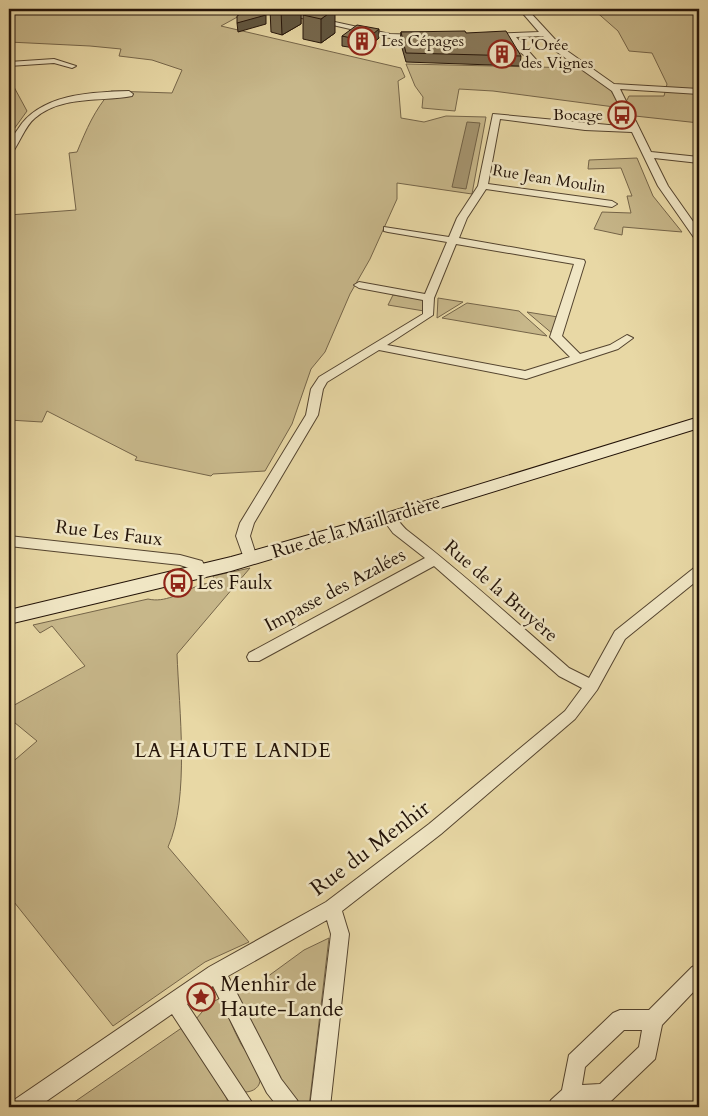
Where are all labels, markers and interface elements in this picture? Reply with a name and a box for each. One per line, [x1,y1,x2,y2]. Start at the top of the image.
building icon: Les Cépages [347,26,377,56]
place label: Les Cépages [381,30,464,52]
place label: L'Orée des Vignes [521,34,593,74]
building icon: L'Orée des Vignes [487,39,517,69]
bus stop icon: Bocage [607,100,637,130]
place label: Bocage [553,104,603,126]
street label: Rue Jean Moulin [491,159,607,199]
street label: Rue de la Maillardière [268,489,444,565]
street label: Rue Les Faux [54,514,165,553]
street label: Rue de la Bruyère [438,534,564,648]
street label: Impasse des Azalées [260,542,410,638]
bus stop icon: Les Faulx [163,568,193,598]
place label: Les Faulx [197,570,273,596]
district label: LA HAUTE LANDE [134,737,332,764]
street label: Rue du Menhir [304,793,437,903]
place label: Menhir de Haute-Lande [220,969,344,1024]
place icon: Menhir de Haute-Lande [186,982,216,1012]

